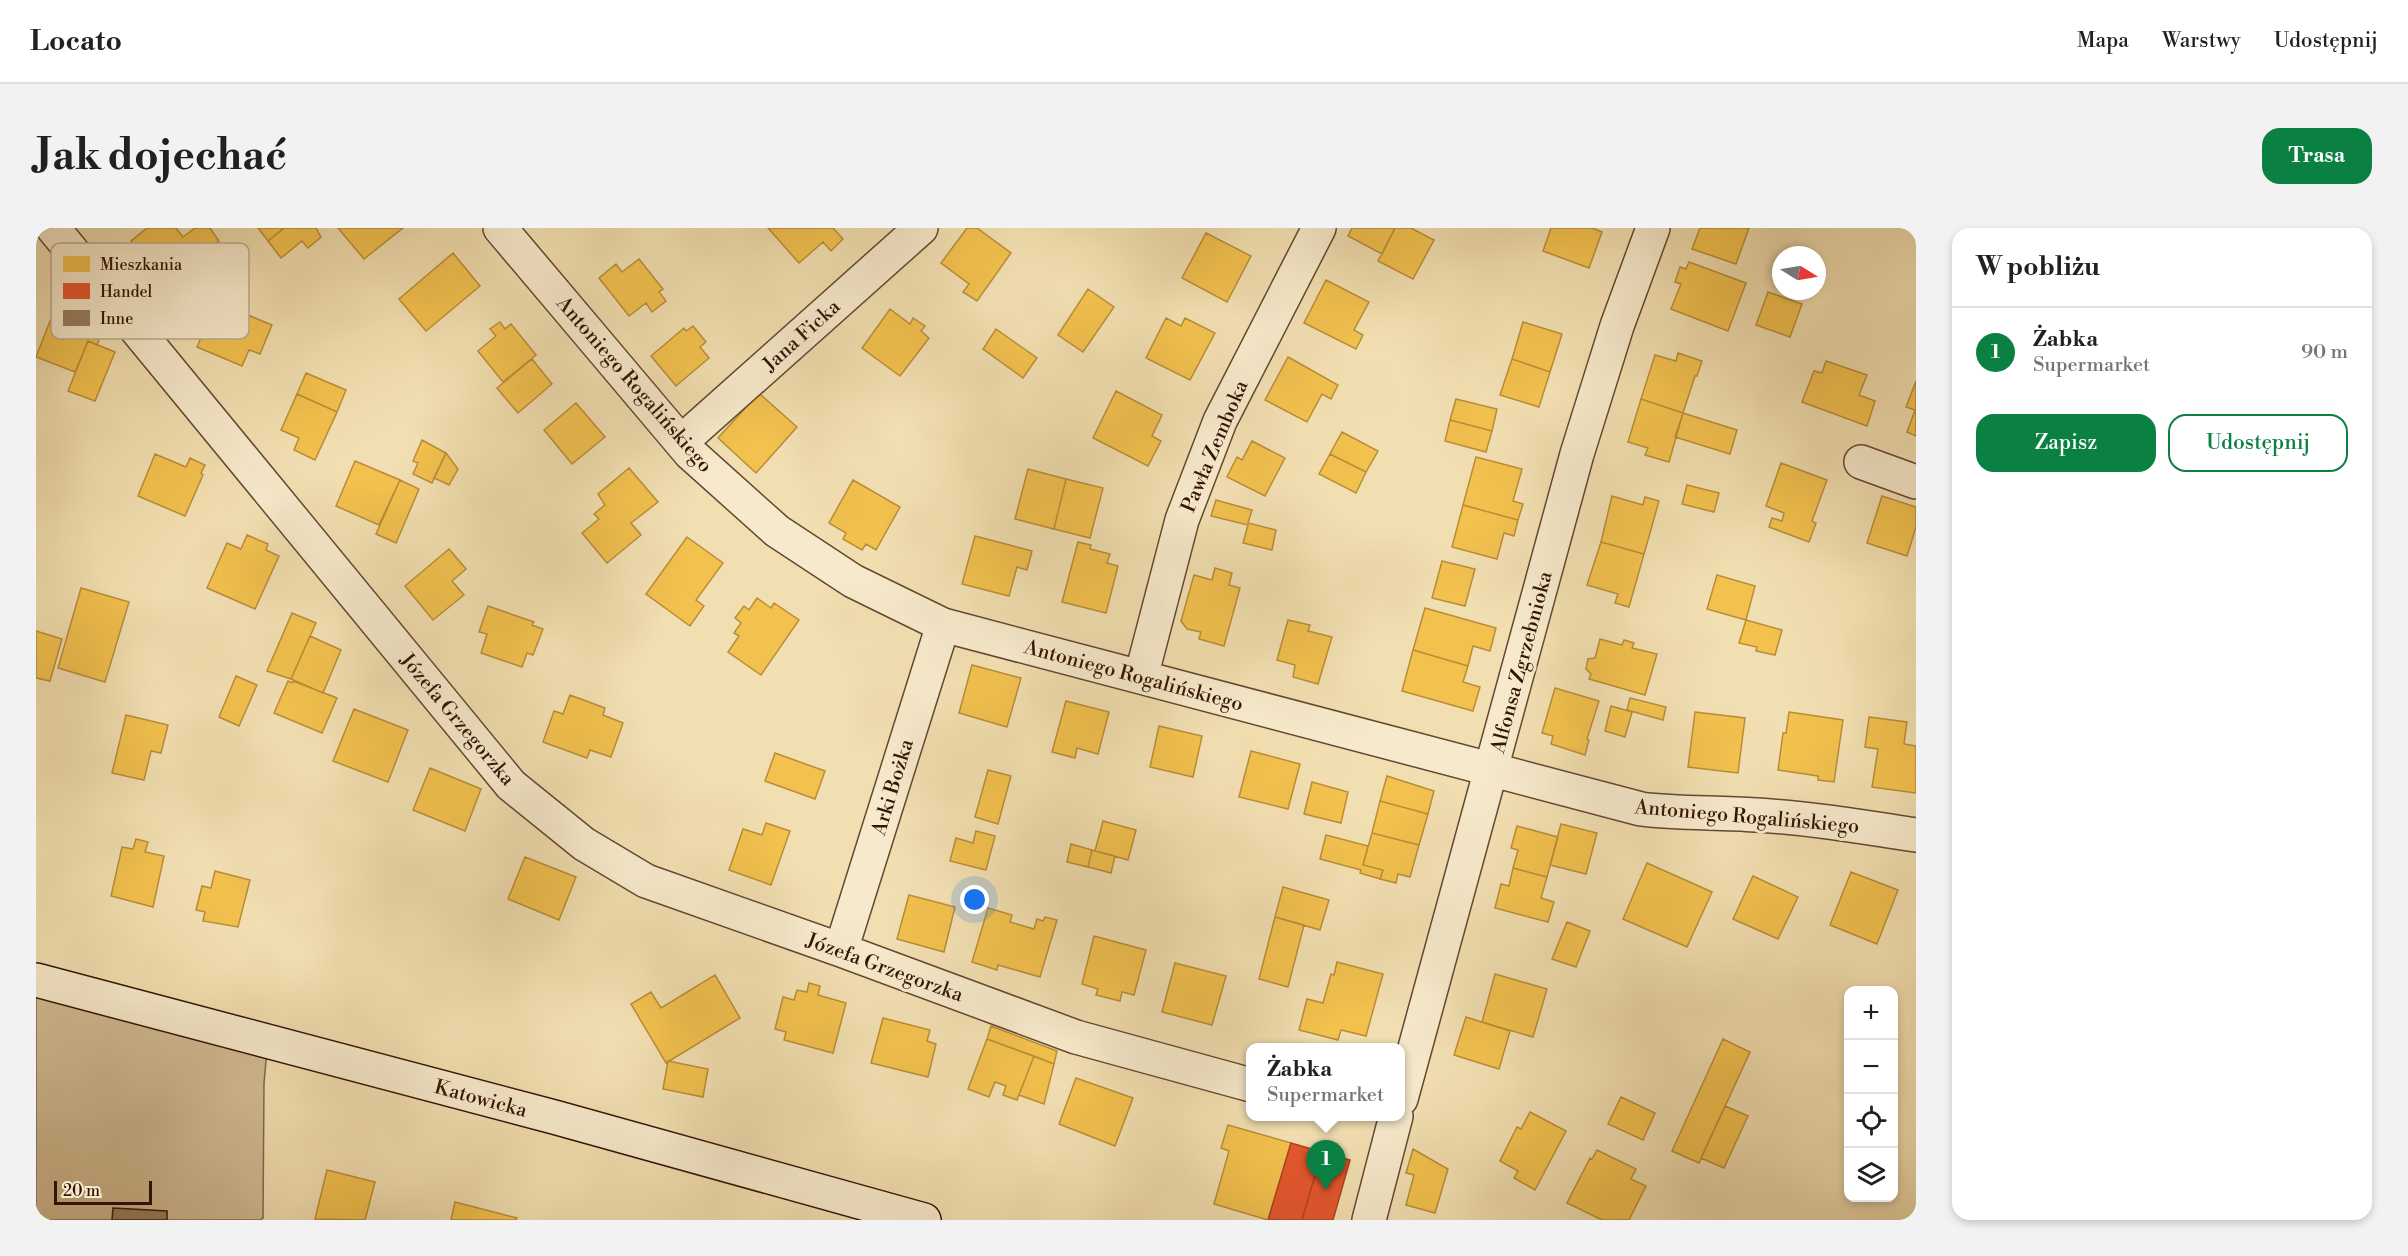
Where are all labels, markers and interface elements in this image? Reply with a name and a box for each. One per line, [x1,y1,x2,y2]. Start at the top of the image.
text: Locato [30,24,122,59]
text: Mapa [2077,28,2129,54]
text: Warstwy [2162,28,2241,54]
text: Udostępnij [2274,28,2378,54]
button: Trasa [2262,128,2372,184]
text: Jak dojechać [36,130,287,183]
legend [51,243,249,339]
north arrow [1772,246,1826,300]
text: W pobliżu [1976,251,2100,283]
text: Mieszkania [100,255,183,275]
text: Handel [100,282,153,302]
street label: Antoniego Rogalińskiego [550,291,717,478]
street label: Jana Ficka [757,294,847,378]
text: Inne [100,309,133,329]
text: Żabka [2033,326,2098,353]
text: 1 [1991,340,2000,365]
text: 90 m [2301,340,2348,365]
text: Supermarket [2033,353,2150,378]
street label: Pawła Zemboka [1176,376,1255,516]
button: Zapisz [1976,414,2156,472]
button: Udostępnij [2168,414,2348,472]
street label: Alfonsa Zgrzebnioka [1486,568,1559,757]
street label: Antoniego Rogalińskiego [1021,635,1246,718]
street label: Józefa Grzegorzka [394,648,520,792]
street label: Arki Bożka [867,735,920,840]
street label: Antoniego Rogalińskiego [1633,795,1860,840]
your location [960,885,989,914]
street label: Józefa Grzegorzka [802,928,967,1009]
map controls [1844,986,1898,1202]
button: + [1844,986,1898,1040]
button: − [1844,1040,1898,1094]
popup [1246,1043,1405,1121]
text: Żabka [1267,1056,1332,1083]
street label: Katowicka [432,1075,531,1124]
text: Supermarket [1267,1083,1384,1108]
button: locate [1844,1094,1898,1148]
pin: 1 [1306,1140,1346,1190]
button: layers [1844,1148,1898,1202]
scale bar [54,1178,152,1206]
text: 20 m [63,1181,100,1201]

